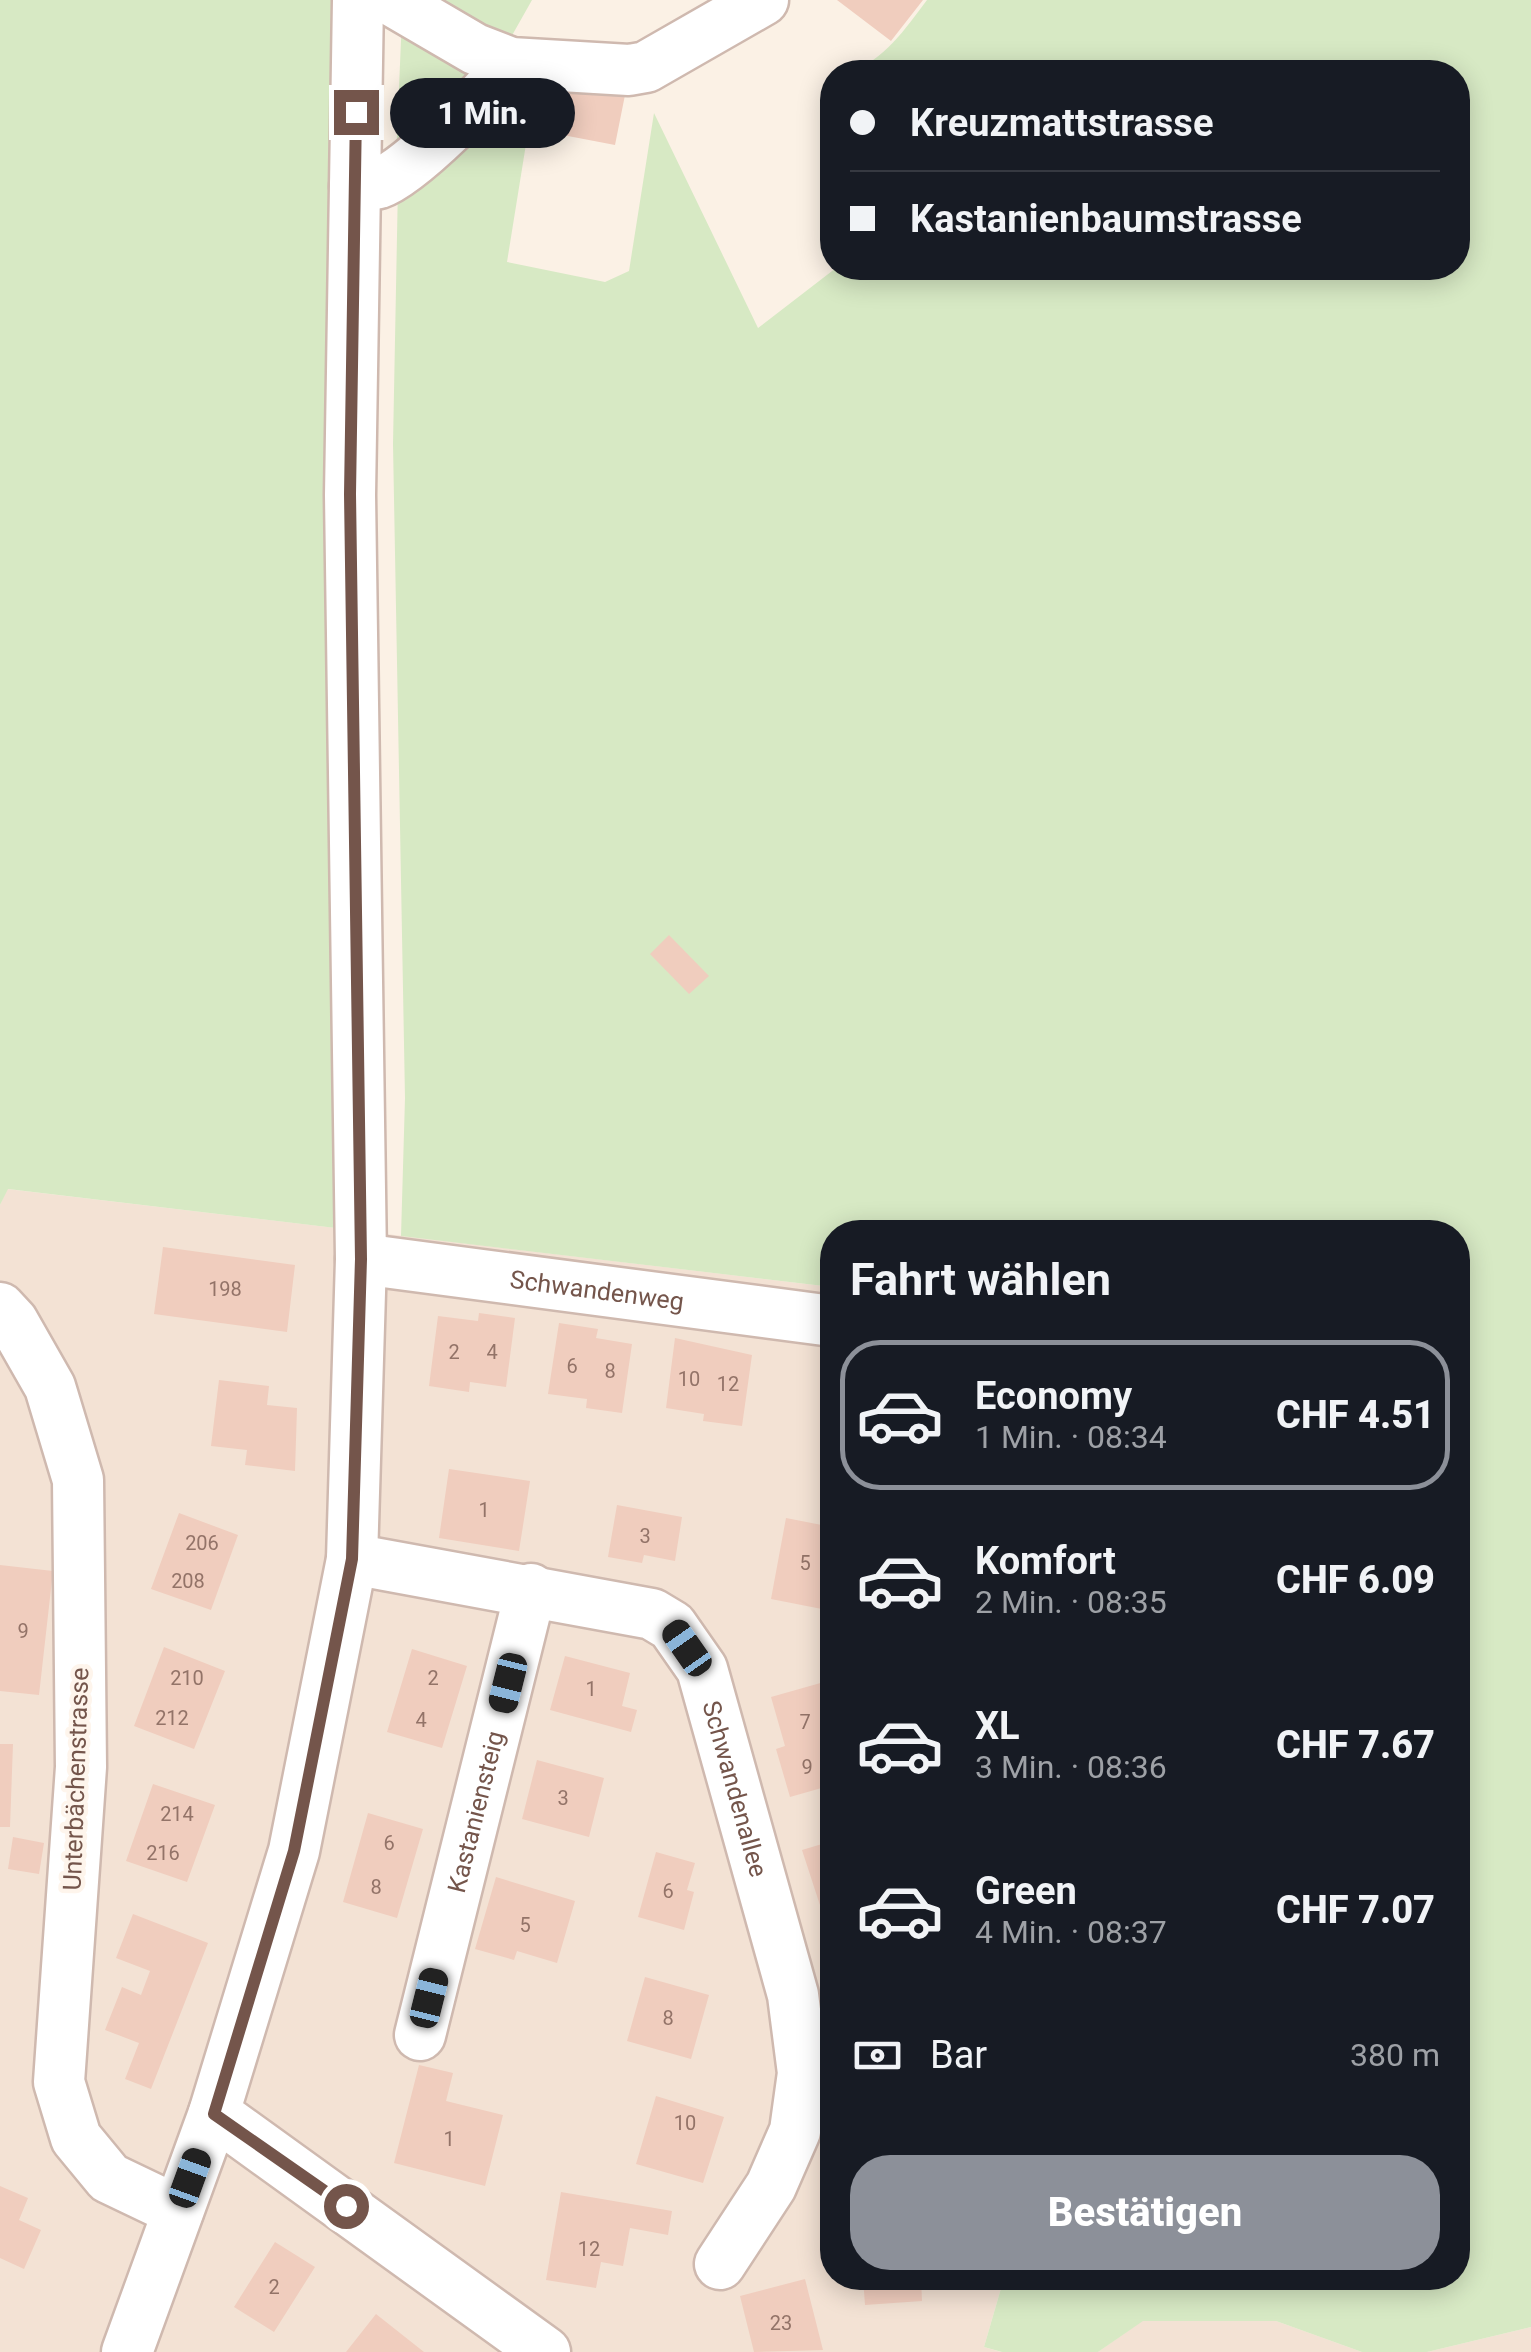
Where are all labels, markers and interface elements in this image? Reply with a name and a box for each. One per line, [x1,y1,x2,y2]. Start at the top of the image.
callout: 1 Min. [391,77,576,147]
route end [334,90,379,135]
text: 1 Min. [437,94,528,132]
text: Kreuzmattstrasse [910,101,1213,145]
text: Kastanienbaumstrasse [910,197,1302,241]
text: Fahrt wählen [850,1253,1111,1306]
street label: Schwandenweg [508,1264,686,1316]
house number: 198 [208,1277,242,1301]
house number: 2 [448,1340,460,1364]
house number: 4 [486,1340,498,1364]
house number: 6 [566,1354,578,1378]
house number: 8 [604,1359,616,1383]
house number: 10 [678,1367,700,1391]
icon: car [855,1370,945,1460]
house number: 12 [717,1372,739,1396]
text: Economy [975,1374,1132,1418]
text: CHF 4.51 [1276,1393,1435,1437]
text: 1 Min. · 08:34 [975,1418,1167,1456]
house number: 1 [478,1498,490,1522]
house number: 3 [639,1524,651,1548]
house number: 206 [185,1531,219,1555]
icon: car [855,1535,945,1625]
text: Komfort [975,1539,1116,1583]
house number: 5 [799,1551,811,1575]
text: CHF 6.09 [1276,1558,1435,1602]
house number: 208 [171,1569,205,1593]
text: 2 Min. · 08:35 [975,1583,1167,1621]
car [658,1615,716,1681]
house number: 9 [17,1619,29,1643]
car [486,1650,530,1716]
house number: 210 [170,1666,204,1690]
house number: 2 [427,1666,439,1690]
street label: Unterbächenstrasse [58,1667,94,1891]
house number: 1 [585,1677,597,1701]
street label: Schwandenallee [697,1697,774,1880]
icon: car [855,1700,945,1790]
text: XL [975,1704,1020,1748]
house number: 212 [155,1706,189,1730]
house number: 4 [415,1708,427,1732]
house number: 7 [799,1710,811,1734]
text: CHF 7.67 [1276,1723,1435,1767]
street label: Kastaniensteig [441,1728,510,1896]
text: 3 Min. · 08:36 [975,1748,1167,1786]
house number: 9 [801,1755,813,1779]
house number: 3 [557,1786,569,1810]
house number: 214 [160,1802,194,1826]
house number: 6 [383,1831,395,1855]
house number: 216 [146,1841,180,1865]
icon: car [855,1865,945,1955]
text: Green [975,1869,1077,1913]
house number: 8 [370,1875,382,1899]
house number: 6 [662,1879,674,1903]
text: CHF 7.07 [1276,1888,1435,1932]
house number: 5 [519,1913,531,1937]
text: 4 Min. · 08:37 [975,1913,1167,1951]
car [407,1965,451,2031]
house number: 8 [662,2006,674,2030]
icon: cash [850,2028,905,2083]
text: Bar [930,2033,987,2077]
text: 380 m [1350,2036,1440,2074]
house number: 10 [674,2111,696,2135]
house number: 1 [443,2127,455,2151]
car [166,2145,214,2211]
button: Bestätigen [850,2155,1440,2270]
route start [324,2184,369,2229]
house number: 12 [578,2237,600,2261]
house number: 2 [268,2275,280,2299]
house number: 23 [770,2311,792,2335]

